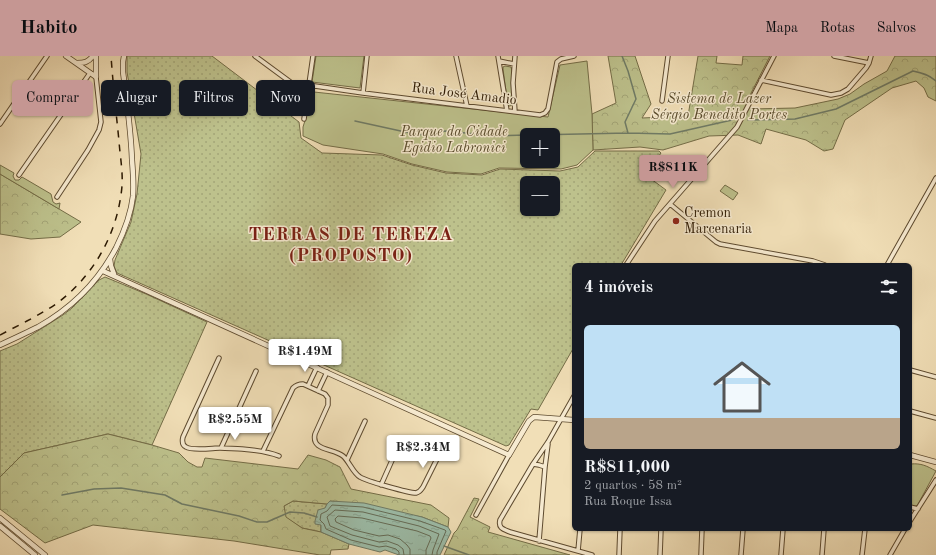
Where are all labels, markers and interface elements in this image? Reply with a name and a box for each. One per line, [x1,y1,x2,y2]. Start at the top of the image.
text: Habito [20,19,77,38]
text: Mapa [765,21,798,35]
text: Rotas [820,21,855,35]
text: Salvos [877,21,916,35]
chip: Comprar [12,80,93,116]
chip: Alugar [101,80,171,116]
chip: Filtros [179,80,248,116]
chip: Novo [256,80,315,116]
street label: Rua José Amadio [411,81,518,107]
park label: Sistema de Lazer Sérgio Benedito Portes [651,92,787,123]
park label: Parque da Cidade Egidio Labronici [399,125,508,156]
map controls [520,128,560,216]
button: + [520,128,560,168]
pin: R$811K [640,155,706,189]
text: R$811K [648,161,698,174]
button: − [520,176,560,216]
place label: Cremon Marcenaria [684,206,752,236]
marker: Cremon Marcenaria [671,216,681,226]
district label: TERRAS DE TEREZA (PROPOSTO) [248,226,454,265]
icon: filters [878,276,900,298]
text: 4 imóveis [584,279,653,296]
pin: R$1.49M [268,339,342,373]
text: R$1.49M [278,345,332,358]
icon: home [706,351,778,423]
pin: R$2.55M [198,407,272,441]
text: R$2.55M [208,413,262,426]
pin: R$2.34M [386,435,460,469]
text: R$2.34M [396,441,450,454]
text: R$811,000 [584,459,670,476]
text: 2 quartos · 58 m² [584,479,682,492]
text: Rua Roque Issa [584,495,672,508]

